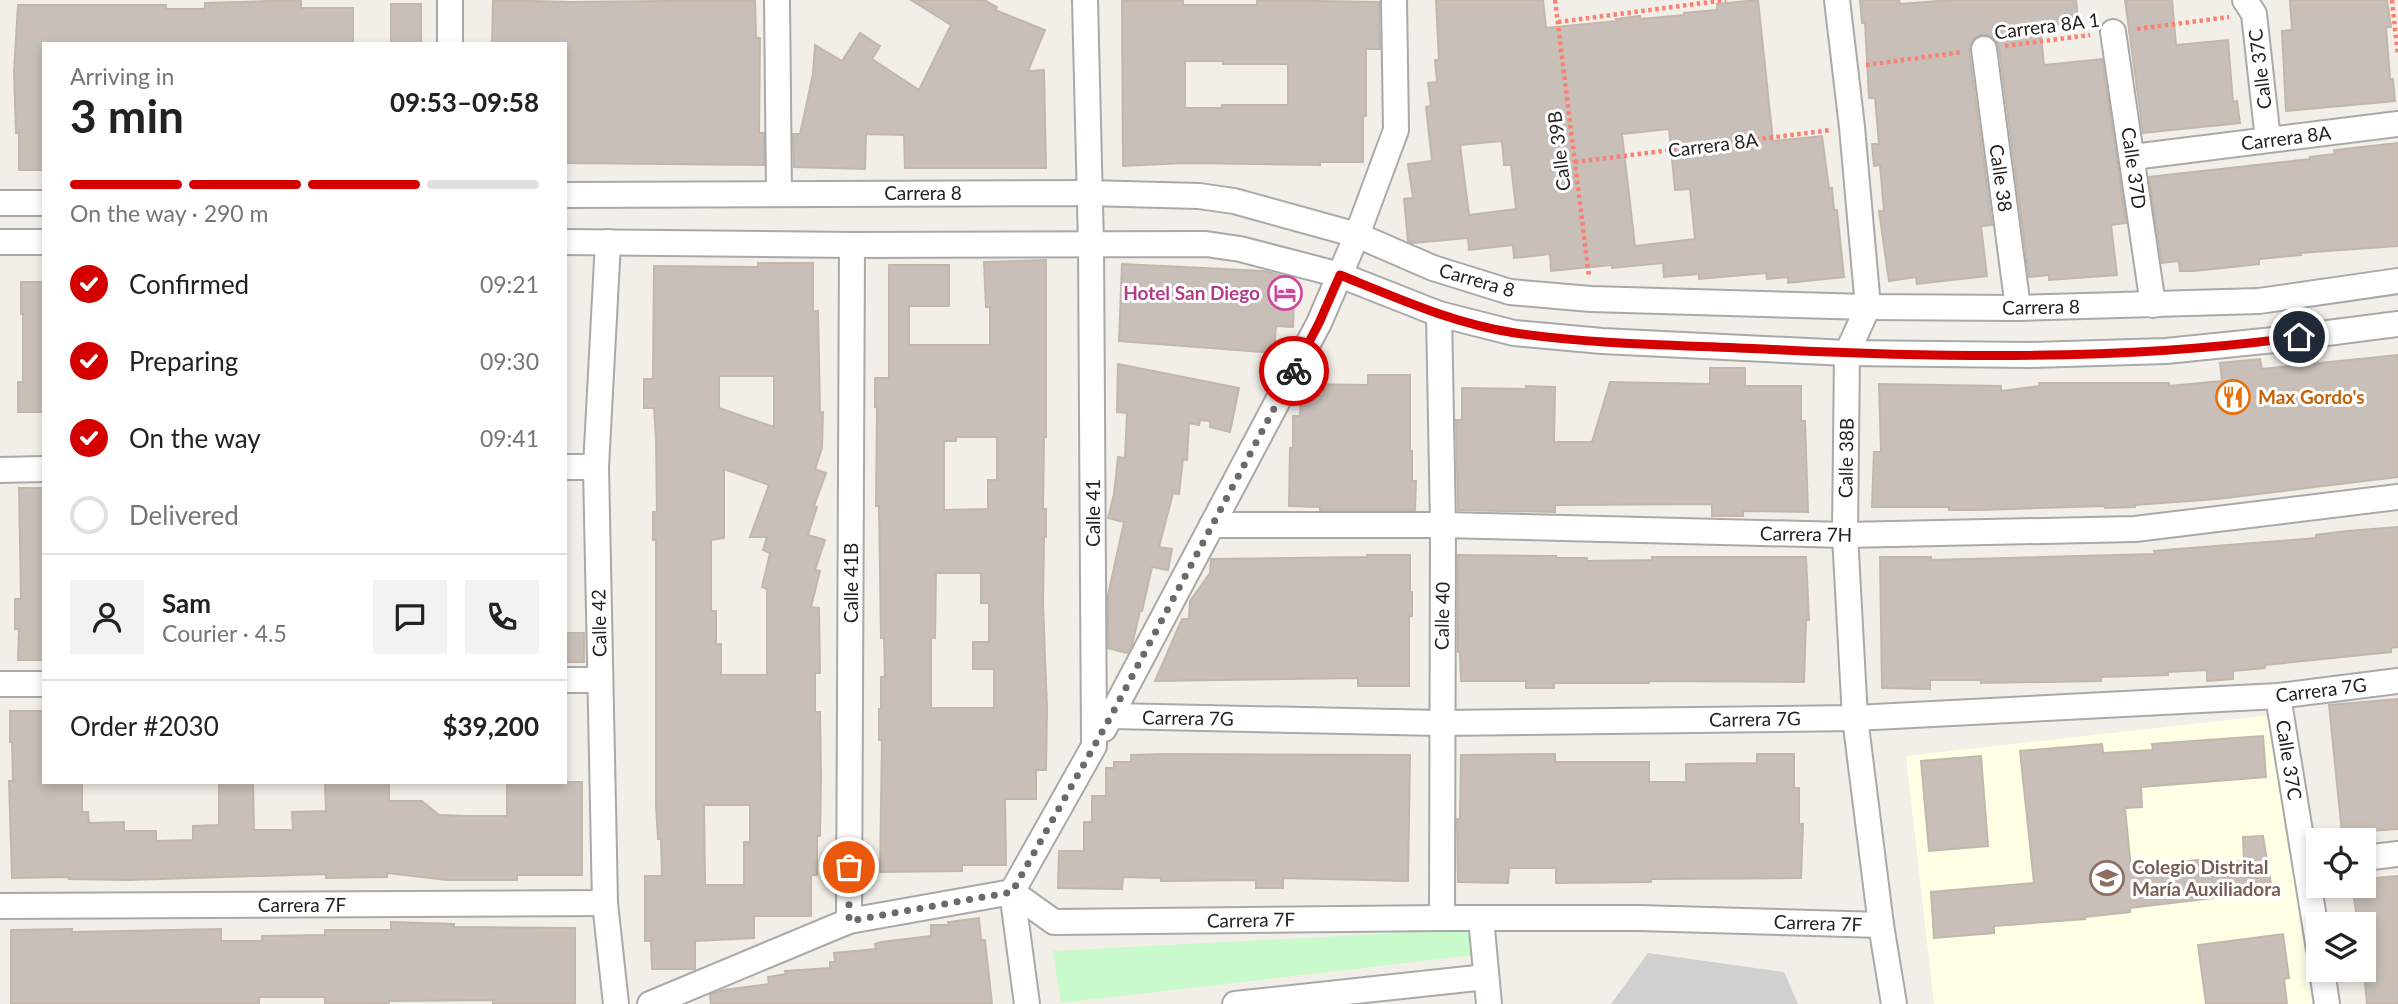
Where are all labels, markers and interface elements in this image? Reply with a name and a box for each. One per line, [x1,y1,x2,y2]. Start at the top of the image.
street label: Carrera 8A 1 [1993,8,2101,43]
street label: Calle 37C [2243,27,2276,111]
text: Arriving in [70,62,174,90]
text: 09:53–09:58 [390,86,539,118]
text: 3 min [70,88,184,143]
street label: Calle 39B [1542,110,1575,192]
street label: Carrera 8A [2240,121,2332,154]
street label: Calle 37D [2117,125,2152,210]
street label: Carrera 8A [1667,128,1759,161]
street label: Calle 38 [1985,143,2018,213]
street label: Carrera 8 [884,181,962,204]
text: On the way · 290 m [70,199,269,227]
street label: Carrera 8 [1437,258,1518,301]
icon: check [70,265,108,303]
text: Confirmed [129,268,249,300]
text: 09:21 [480,270,539,298]
hotel icon: Hotel San Diego [1266,274,1304,312]
place label: Hotel San Diego [1123,281,1260,304]
street label: Carrera 8 [2002,294,2080,319]
pin [2269,307,2329,367]
icon: home [2280,318,2318,356]
courier [1259,336,1329,406]
icon: check [70,342,108,380]
text: Preparing [129,345,238,377]
text: 09:30 [480,347,539,375]
icon: bike [1275,352,1313,390]
restaurant icon: Max Gordo's [2214,378,2252,416]
place label: Max Gordo's [2258,385,2365,408]
street label: Calle 38B [1833,418,1858,498]
icon: check [70,419,108,457]
text: On the way [129,422,261,454]
text: 09:41 [480,424,539,452]
street label: Calle 41 [1081,479,1104,547]
text: Delivered [129,499,239,531]
street label: Carrera 7H [1760,521,1852,546]
street label: Calle 41B [839,543,862,623]
button: person [70,580,144,654]
button: chat [373,580,447,654]
button: phone [465,580,539,654]
street label: Calle 40 [1429,582,1454,650]
text: Sam [162,587,211,619]
street label: Calle 42 [586,589,611,657]
text: Courier · 4.5 [162,619,287,647]
street label: Carrera 7G [2274,673,2368,706]
street label: Carrera 7G [1142,705,1234,730]
street label: Carrera 7G [1709,706,1801,731]
text: Order #2030 [70,710,219,742]
text: $39,200 [442,710,539,742]
street label: Calle 37C [2272,718,2307,802]
map controls [2306,828,2376,982]
button: locate [2306,828,2376,898]
pin [819,837,879,897]
icon: bag [830,848,868,886]
place label: Colegio Distrital María Auxiliadora [2132,855,2281,900]
school or university icon: Colegio Distrital María Auxiliadora [2088,859,2126,897]
street label: Carrera 7F [258,893,346,916]
street label: Carrera 7F [1207,907,1296,932]
street label: Carrera 7F [1773,909,1863,936]
button: layers [2306,912,2376,982]

